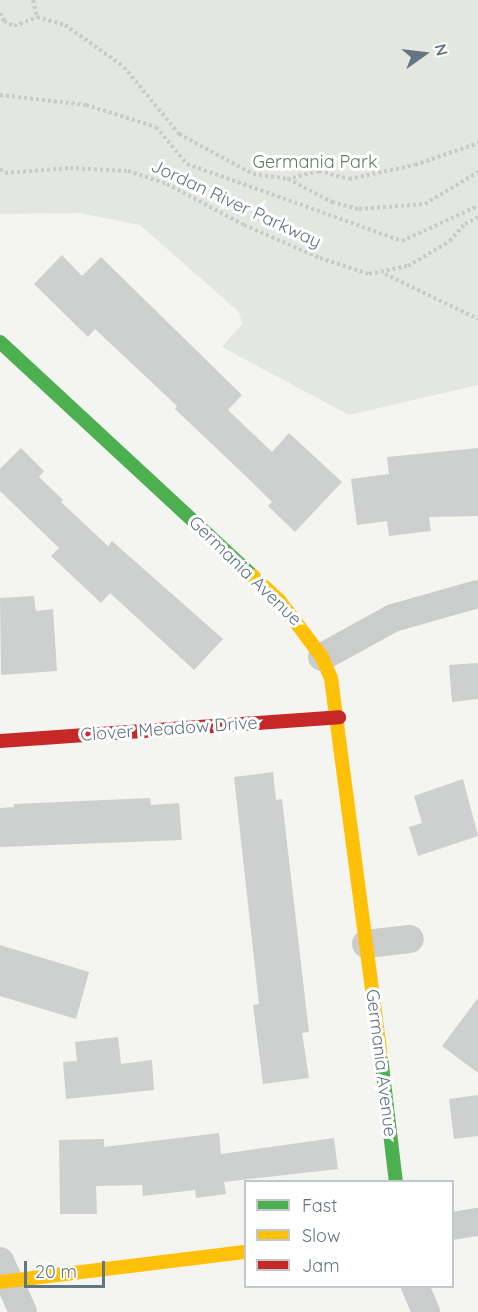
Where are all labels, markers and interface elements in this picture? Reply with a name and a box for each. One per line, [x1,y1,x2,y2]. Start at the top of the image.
north arrow [394,24,454,84]
text: N [430,42,453,58]
park label: Germania Park [252,151,378,173]
street label: Jordan River Parkway [148,155,324,253]
street label: Germania Avenue [184,512,306,630]
street label: Clover Meadow Drive [80,712,258,746]
street label: Germania Avenue [361,988,401,1138]
legend [244,1180,454,1288]
text: Fast [302,1194,337,1217]
text: Slow [302,1224,340,1247]
scale bar [27,1249,108,1287]
text: Jam [302,1254,340,1277]
text: 20 m [35,1260,77,1283]

